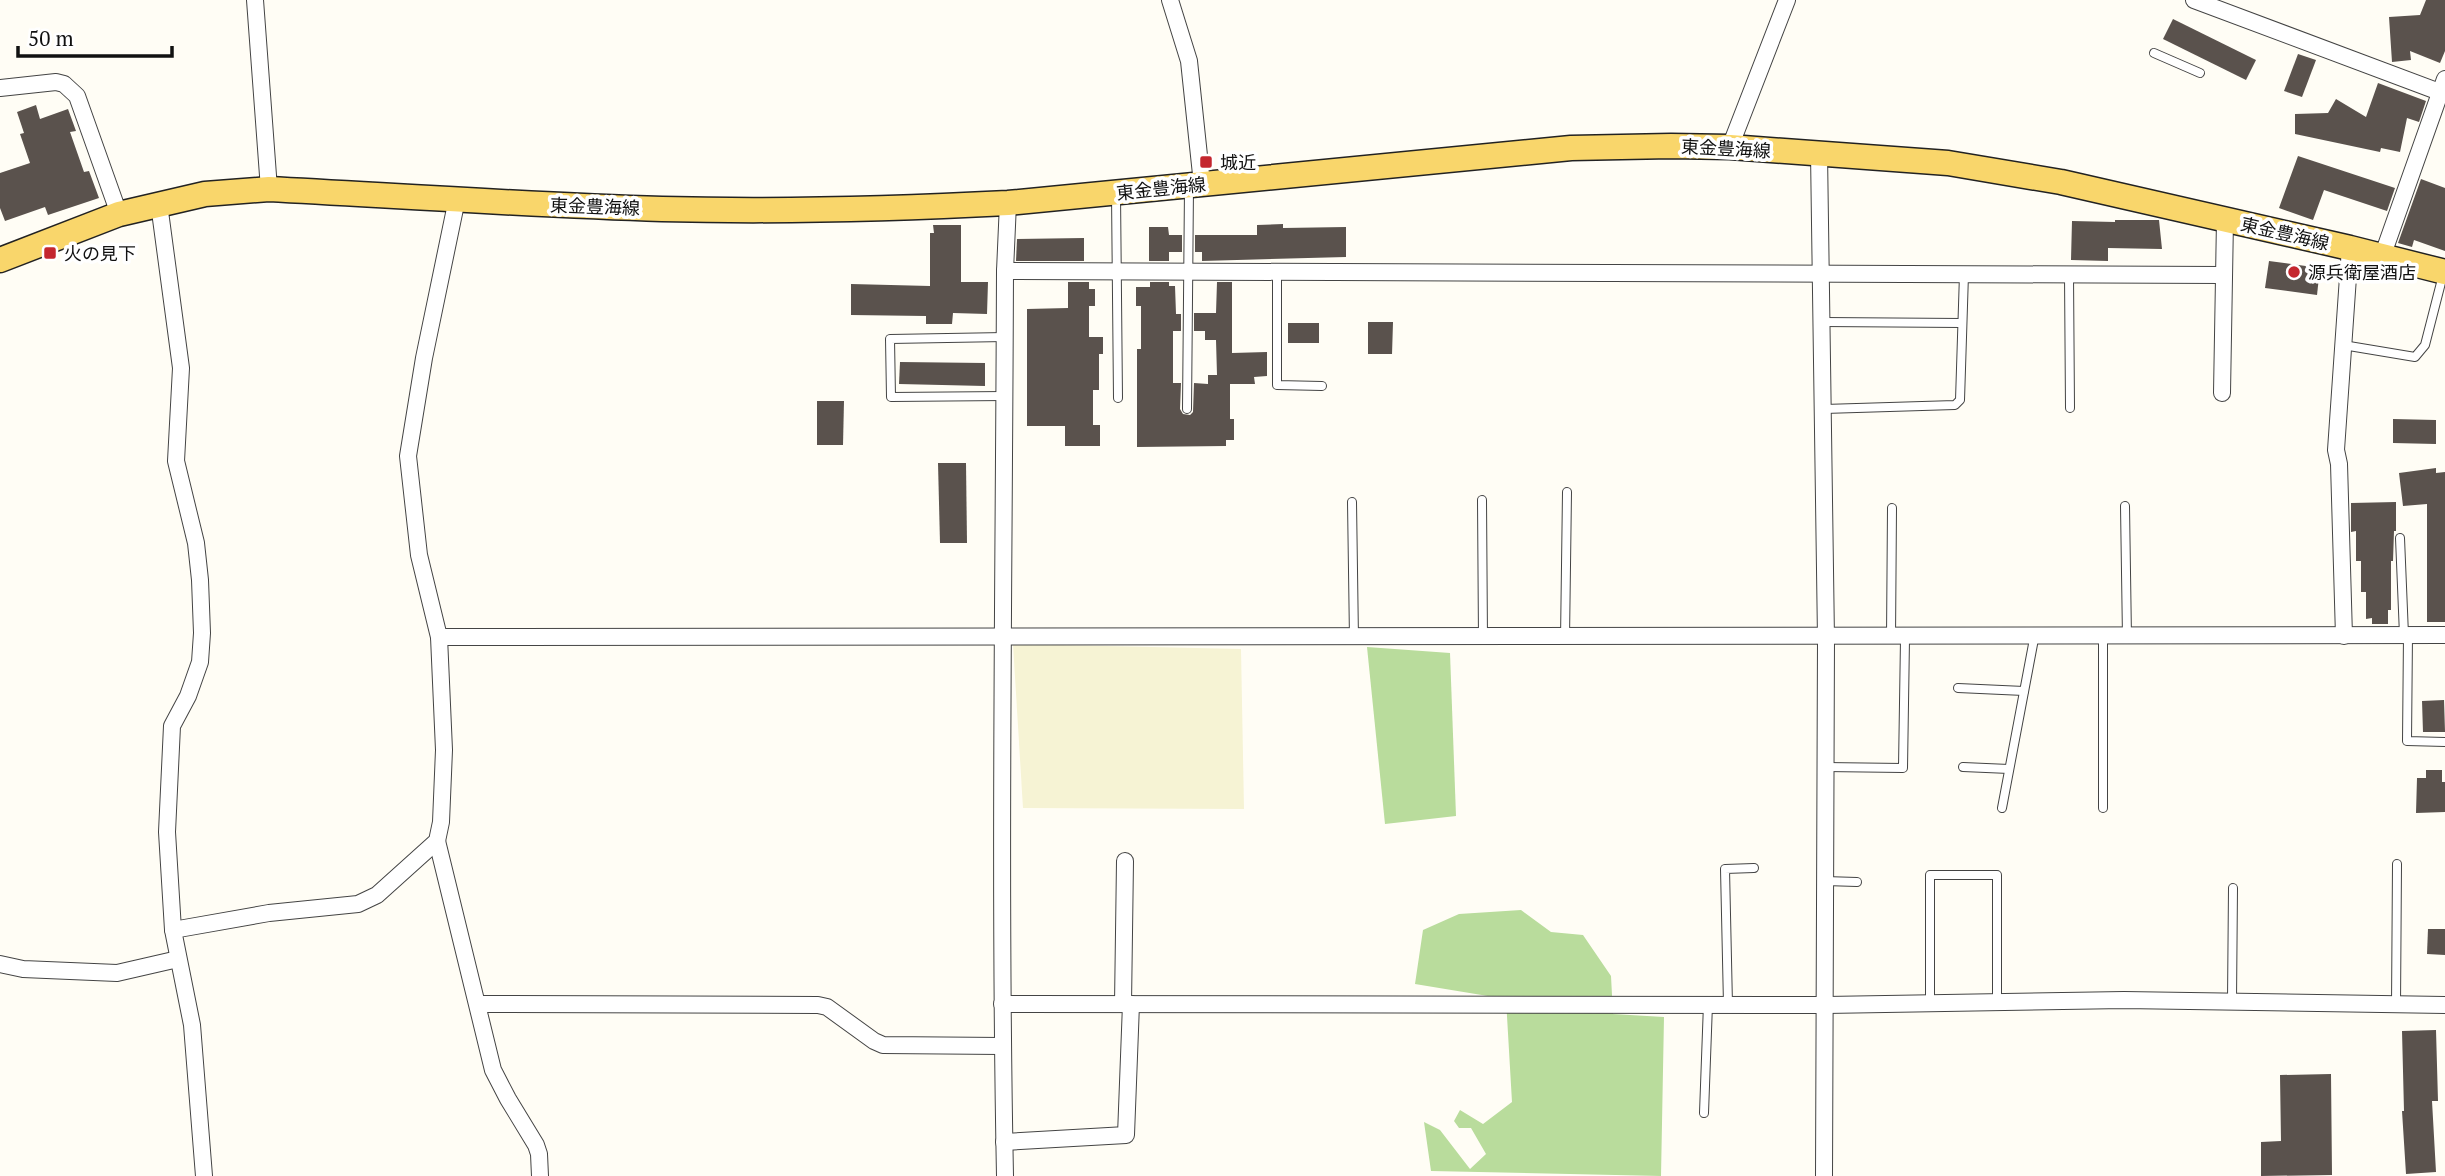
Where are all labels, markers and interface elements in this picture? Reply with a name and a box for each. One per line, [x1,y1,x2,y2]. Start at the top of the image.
scale bar [18,14,172,58]
text: 50 m [28,24,74,52]
street label: 東金豊海線 [1680,134,1772,162]
place label: 城近 [1220,150,1256,174]
marker: 城近 [1198,154,1214,170]
street label: 東金豊海線 [1115,171,1207,205]
street label: 東金豊海線 [550,192,640,220]
street label: 東金豊海線 [2238,211,2332,255]
place label: 火の見下 [64,241,136,265]
marker: 火の見下 [42,245,58,261]
place label: 源兵衛屋酒店 [2308,260,2416,284]
marker: 源兵衛屋酒店 [2286,264,2302,280]

